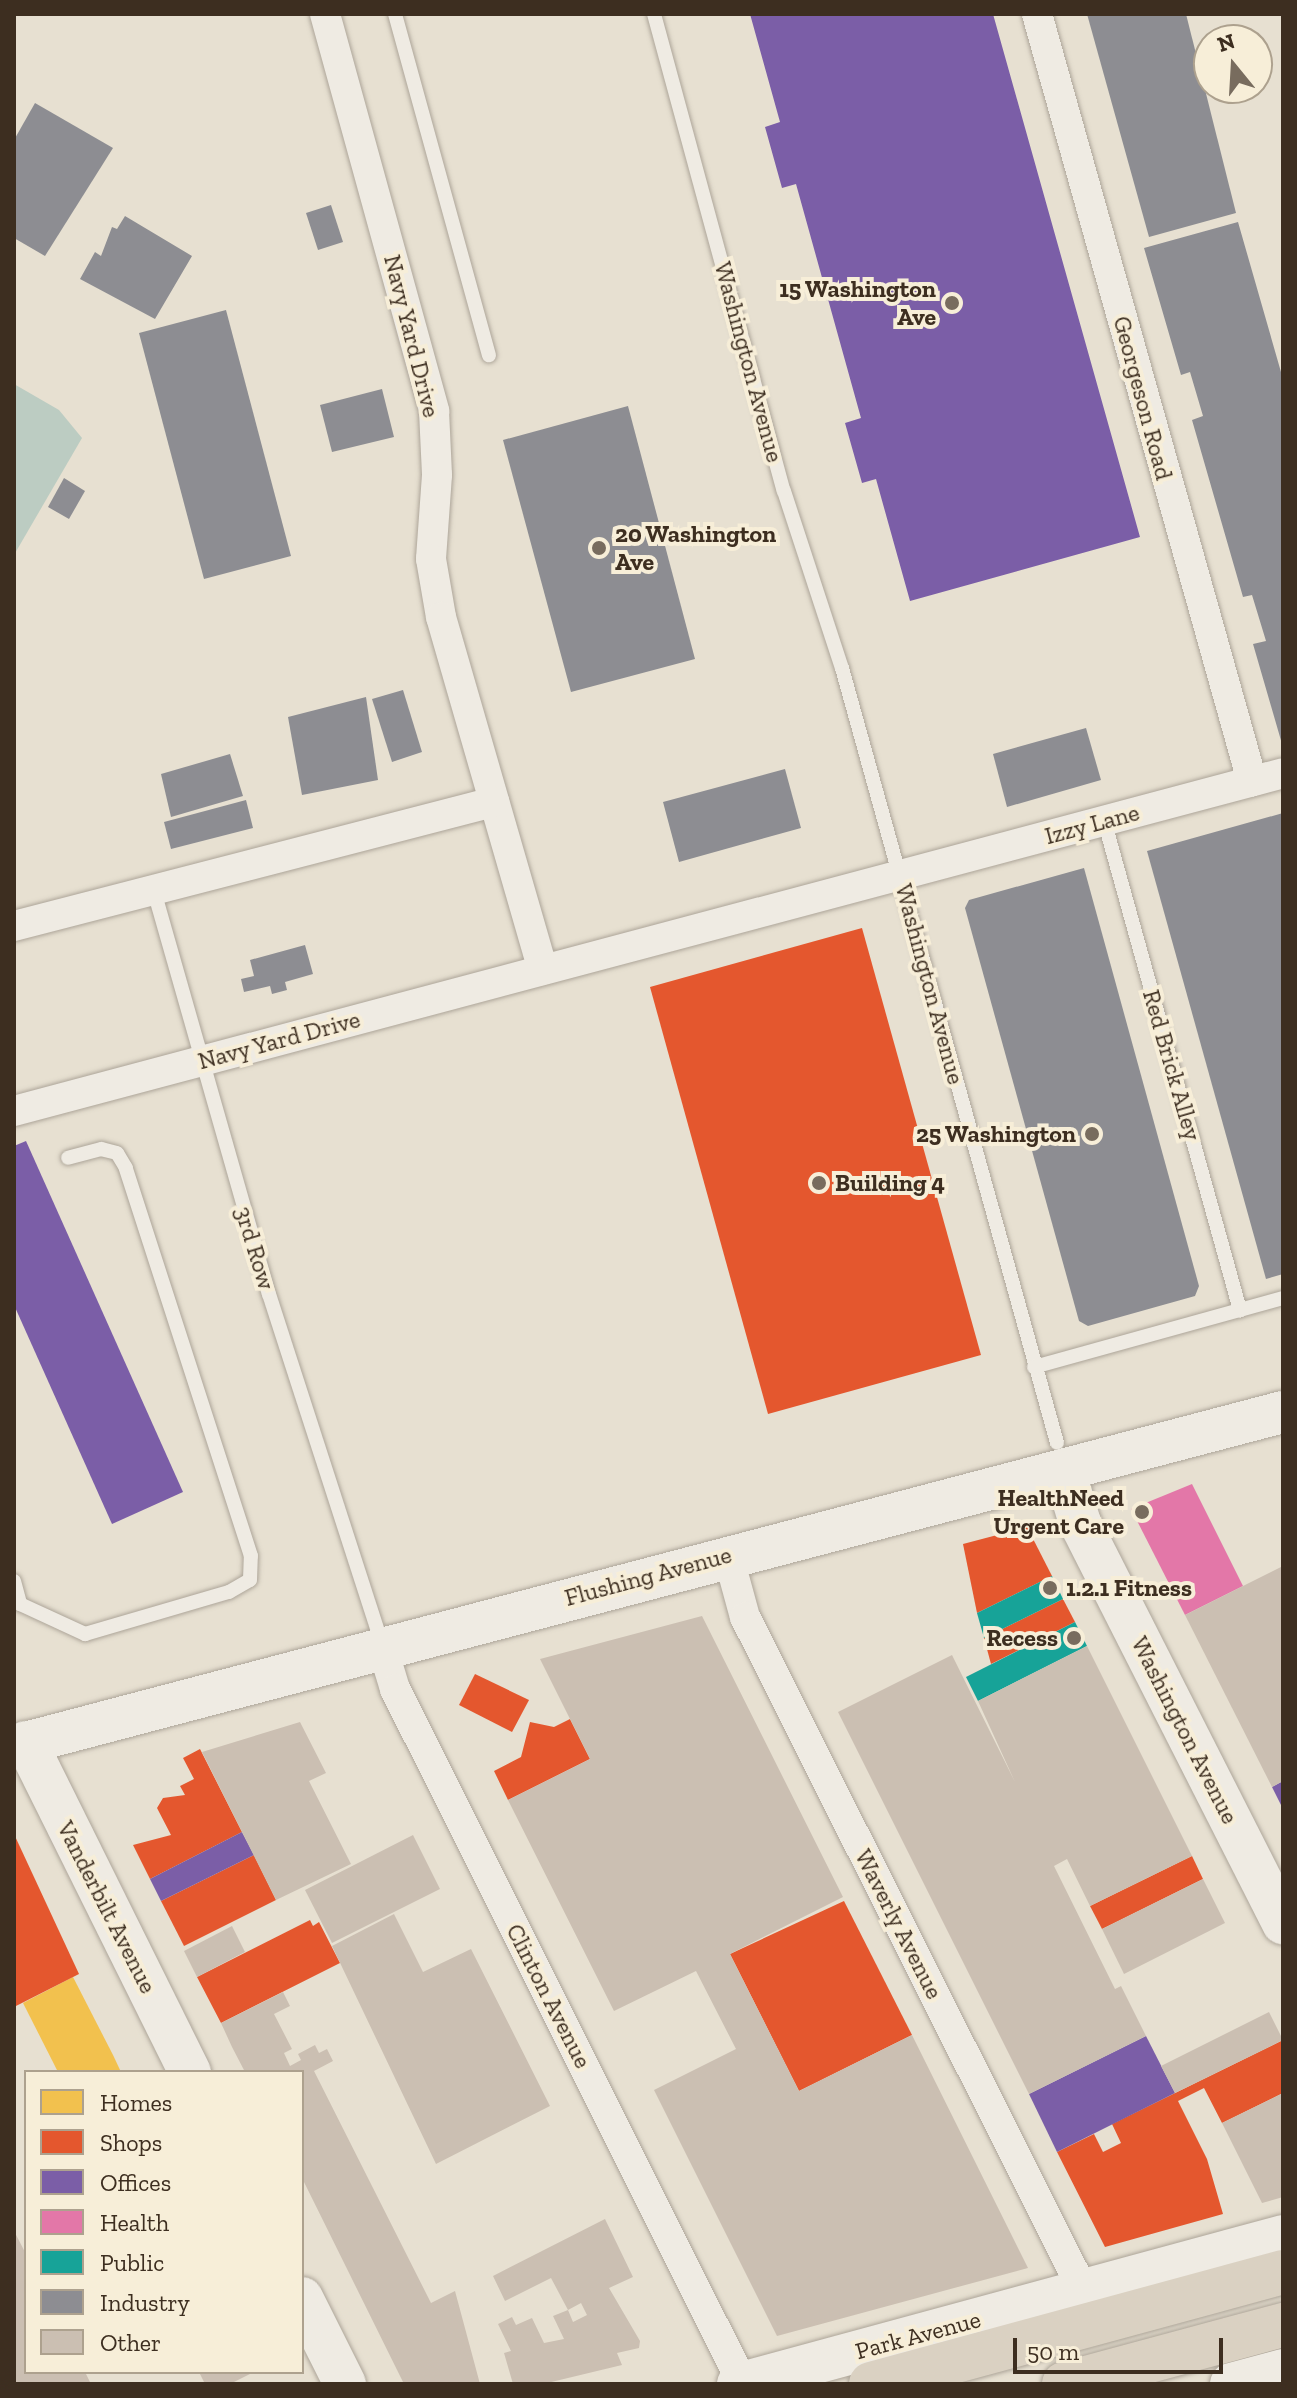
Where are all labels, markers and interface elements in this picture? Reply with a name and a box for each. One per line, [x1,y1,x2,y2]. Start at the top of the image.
north arrow [1193,24,1273,104]
text: N [1214,27,1238,58]
street label: Navy Yard Drive [378,251,446,421]
street label: Washington Avenue [708,258,790,466]
place label: 15 Washington Ave [778,275,936,331]
marker: 15 Washington Ave [943,294,961,312]
street label: Georgeson Road [1107,313,1179,483]
place label: 20 Washington Ave [615,520,777,576]
marker: 20 Washington Ave [590,539,608,557]
street label: Izzy Lane [1041,798,1143,850]
street label: Washington Avenue [889,880,971,1088]
street label: Red Brick Alley [1137,986,1207,1144]
street label: Navy Yard Drive [194,1004,364,1076]
place label: 25 Washington [915,1120,1076,1148]
marker: 25 Washington [1083,1125,1101,1143]
place label: Building 4 [835,1169,945,1197]
marker: Building 4 [810,1174,828,1192]
street label: 3rd Row [229,1203,281,1293]
place label: HealthNeed Urgent Care [994,1484,1124,1540]
marker: HealthNeed Urgent Care [1131,1501,1153,1523]
street label: Flushing Avenue [561,1540,735,1612]
place label: 1.2.1 Fitness [1066,1574,1192,1602]
marker: 1.2.1 Fitness [1041,1579,1059,1597]
place label: Recess [986,1624,1058,1652]
marker: Recess [1065,1629,1083,1647]
street label: Washington Avenue [1125,1631,1245,1829]
street label: Vanderbilt Avenue [51,1816,163,1998]
street label: Waverly Avenue [849,1844,949,2004]
street label: Clinton Avenue [500,1919,598,2073]
legend [24,2070,304,2374]
text: Homes [100,2088,172,2117]
text: Shops [100,2128,162,2157]
text: Offices [100,2168,171,2197]
text: Health [100,2208,169,2237]
text: Public [100,2248,164,2277]
text: Industry [100,2288,190,2317]
street label: Park Avenue [852,2304,984,2366]
scale bar [1017,2322,1227,2372]
text: Other [100,2328,161,2357]
text: 50 m [1027,2337,1079,2366]

